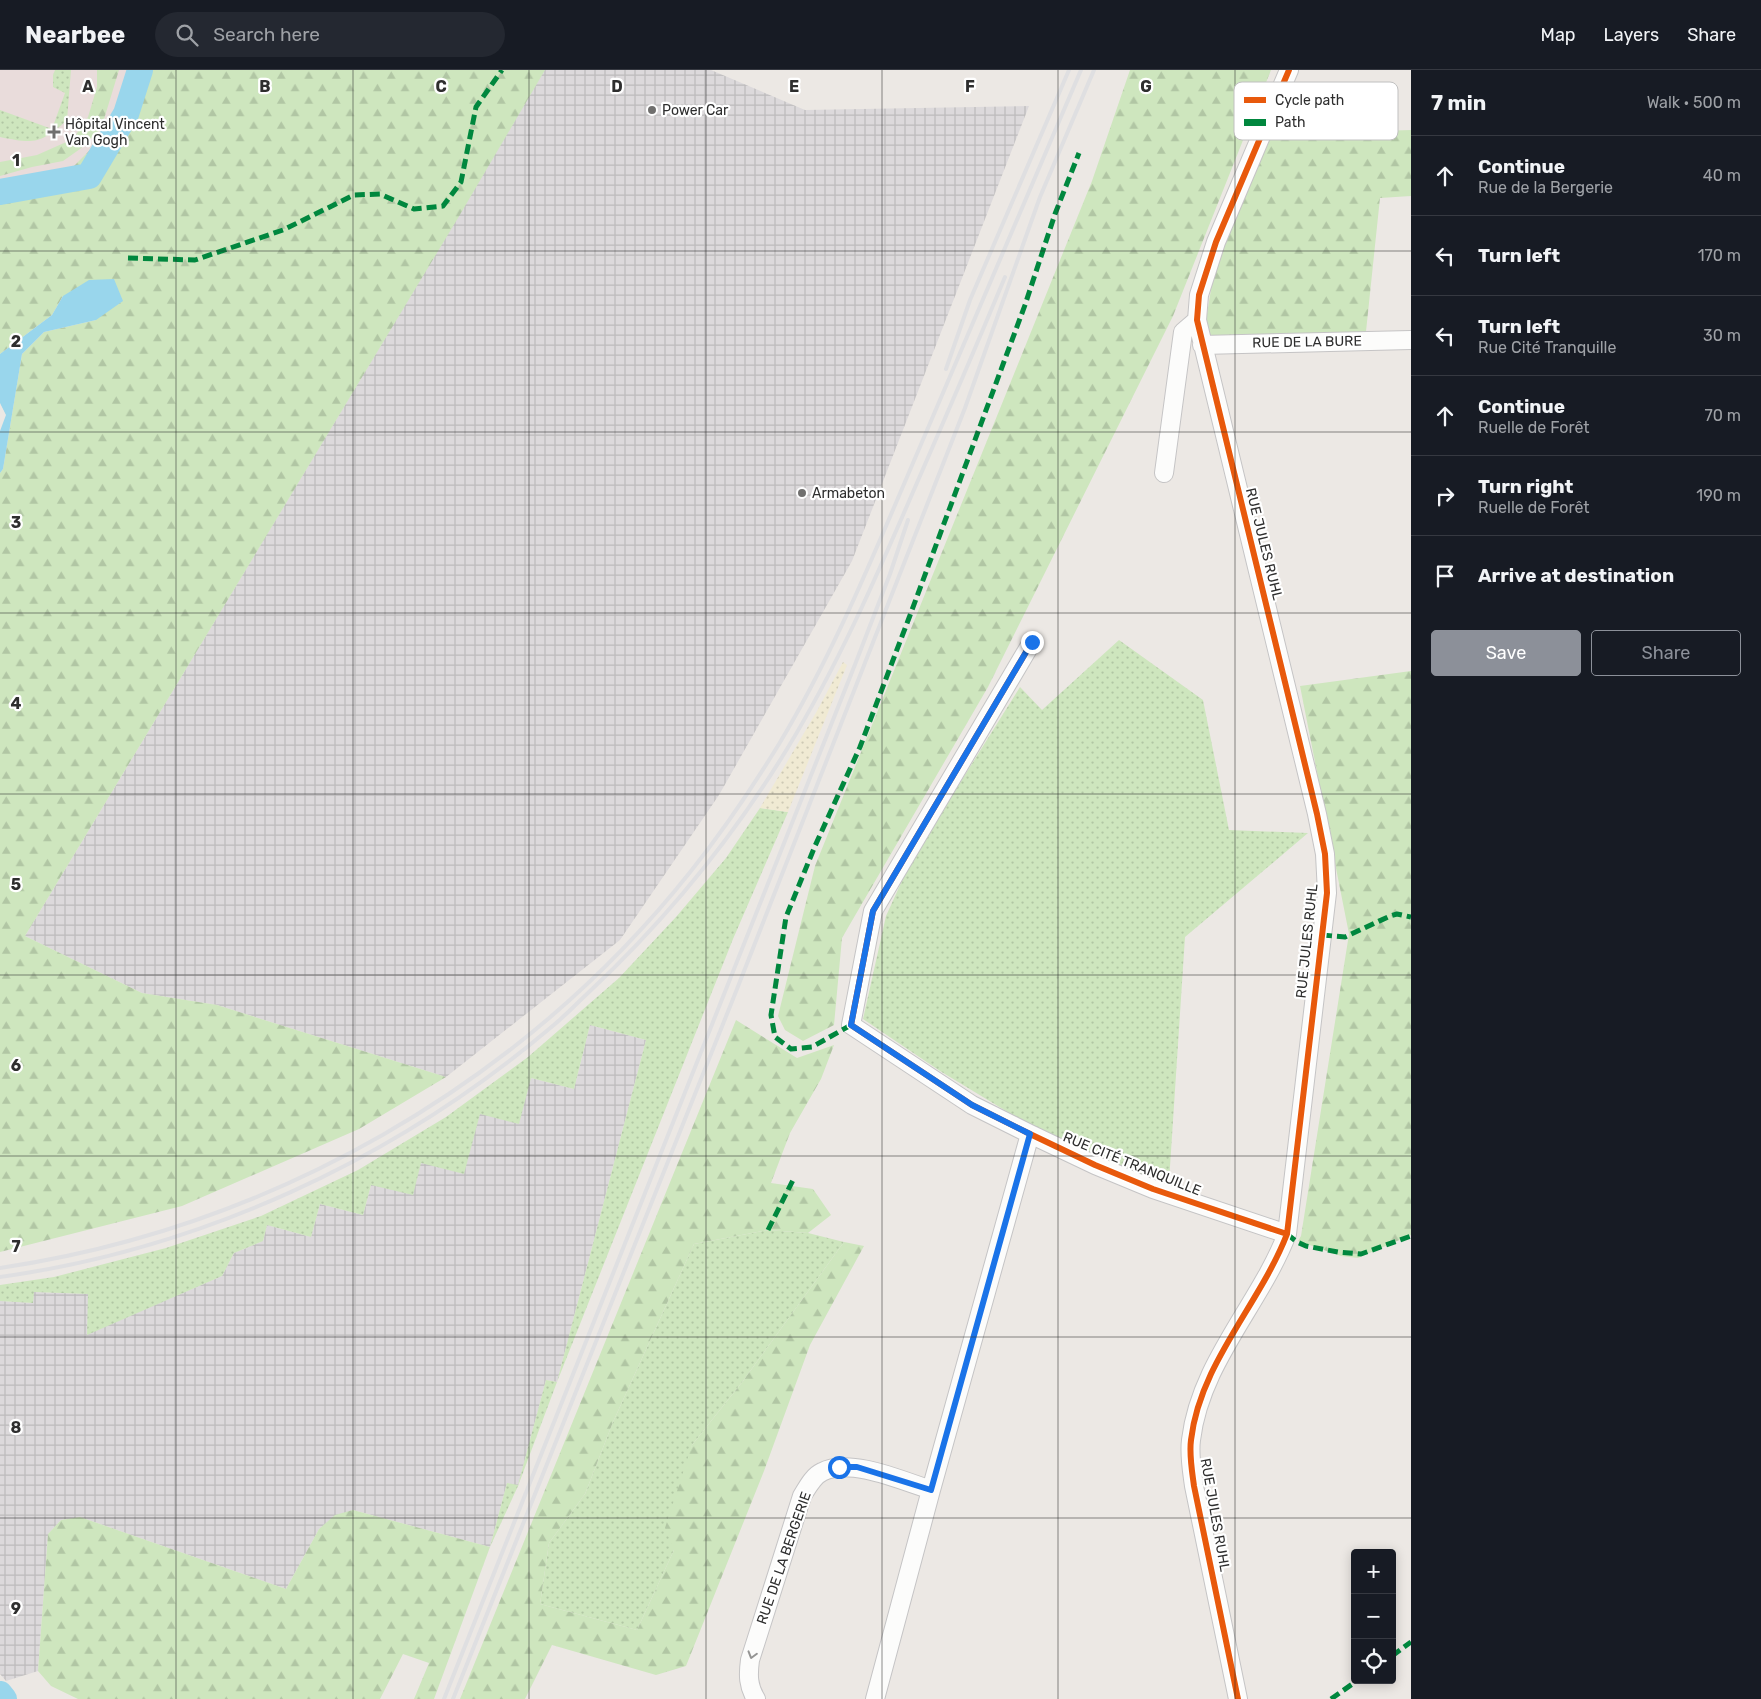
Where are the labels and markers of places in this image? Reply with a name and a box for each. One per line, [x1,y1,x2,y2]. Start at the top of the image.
place label: Power Car [662,102,729,119]
marker: Power Car [646,104,658,116]
place label: Hôpital Vincent Van Gogh [65,116,165,149]
marker: Hôpital Vincent Van Gogh [47,125,61,139]
place label: Armabeton [812,485,885,502]
marker: Armabeton [796,487,808,499]

